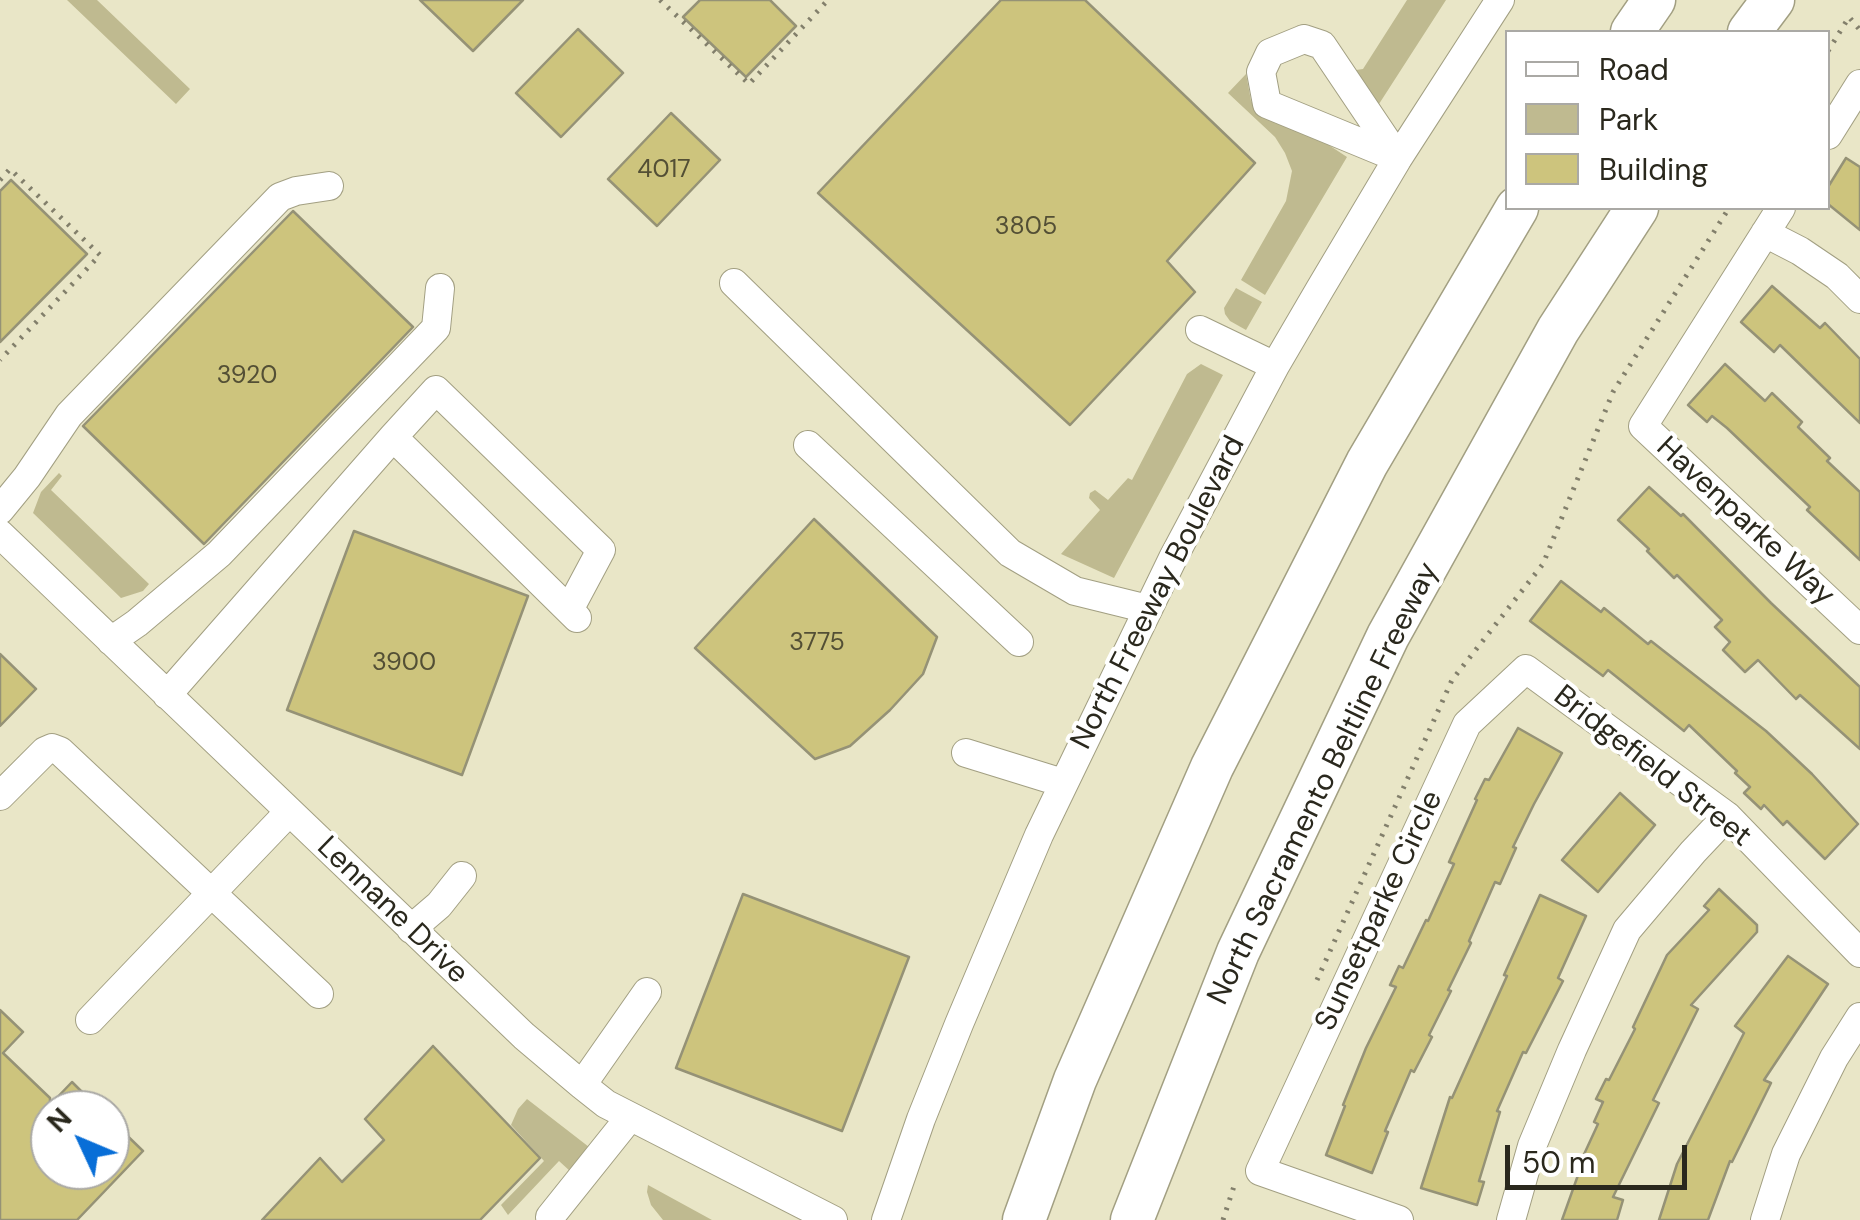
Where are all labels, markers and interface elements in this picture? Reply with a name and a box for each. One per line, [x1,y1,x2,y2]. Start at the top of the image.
legend [1505,30,1830,210]
text: Road [1599,50,1669,89]
text: Park [1599,100,1658,139]
text: Building [1599,150,1708,189]
house number: 4017 [637,155,691,185]
house number: 3805 [995,212,1057,242]
house number: 3920 [217,361,277,391]
street label: North Freeway Boulevard [1064,430,1254,756]
street label: Havenparke Way [1648,430,1842,614]
street label: North Sacramento Beltline Freeway [1201,557,1447,1011]
house number: 3775 [789,628,845,658]
house number: 3900 [372,648,436,678]
street label: Bridgefield Street [1546,679,1758,855]
street label: Sunsetparke Circle [1309,785,1451,1037]
street label: Lennane Drive [309,830,475,992]
north arrow [30,1090,130,1190]
text: N [39,1100,80,1140]
scale bar [1510,1125,1692,1187]
text: 50 m [1522,1143,1596,1182]

